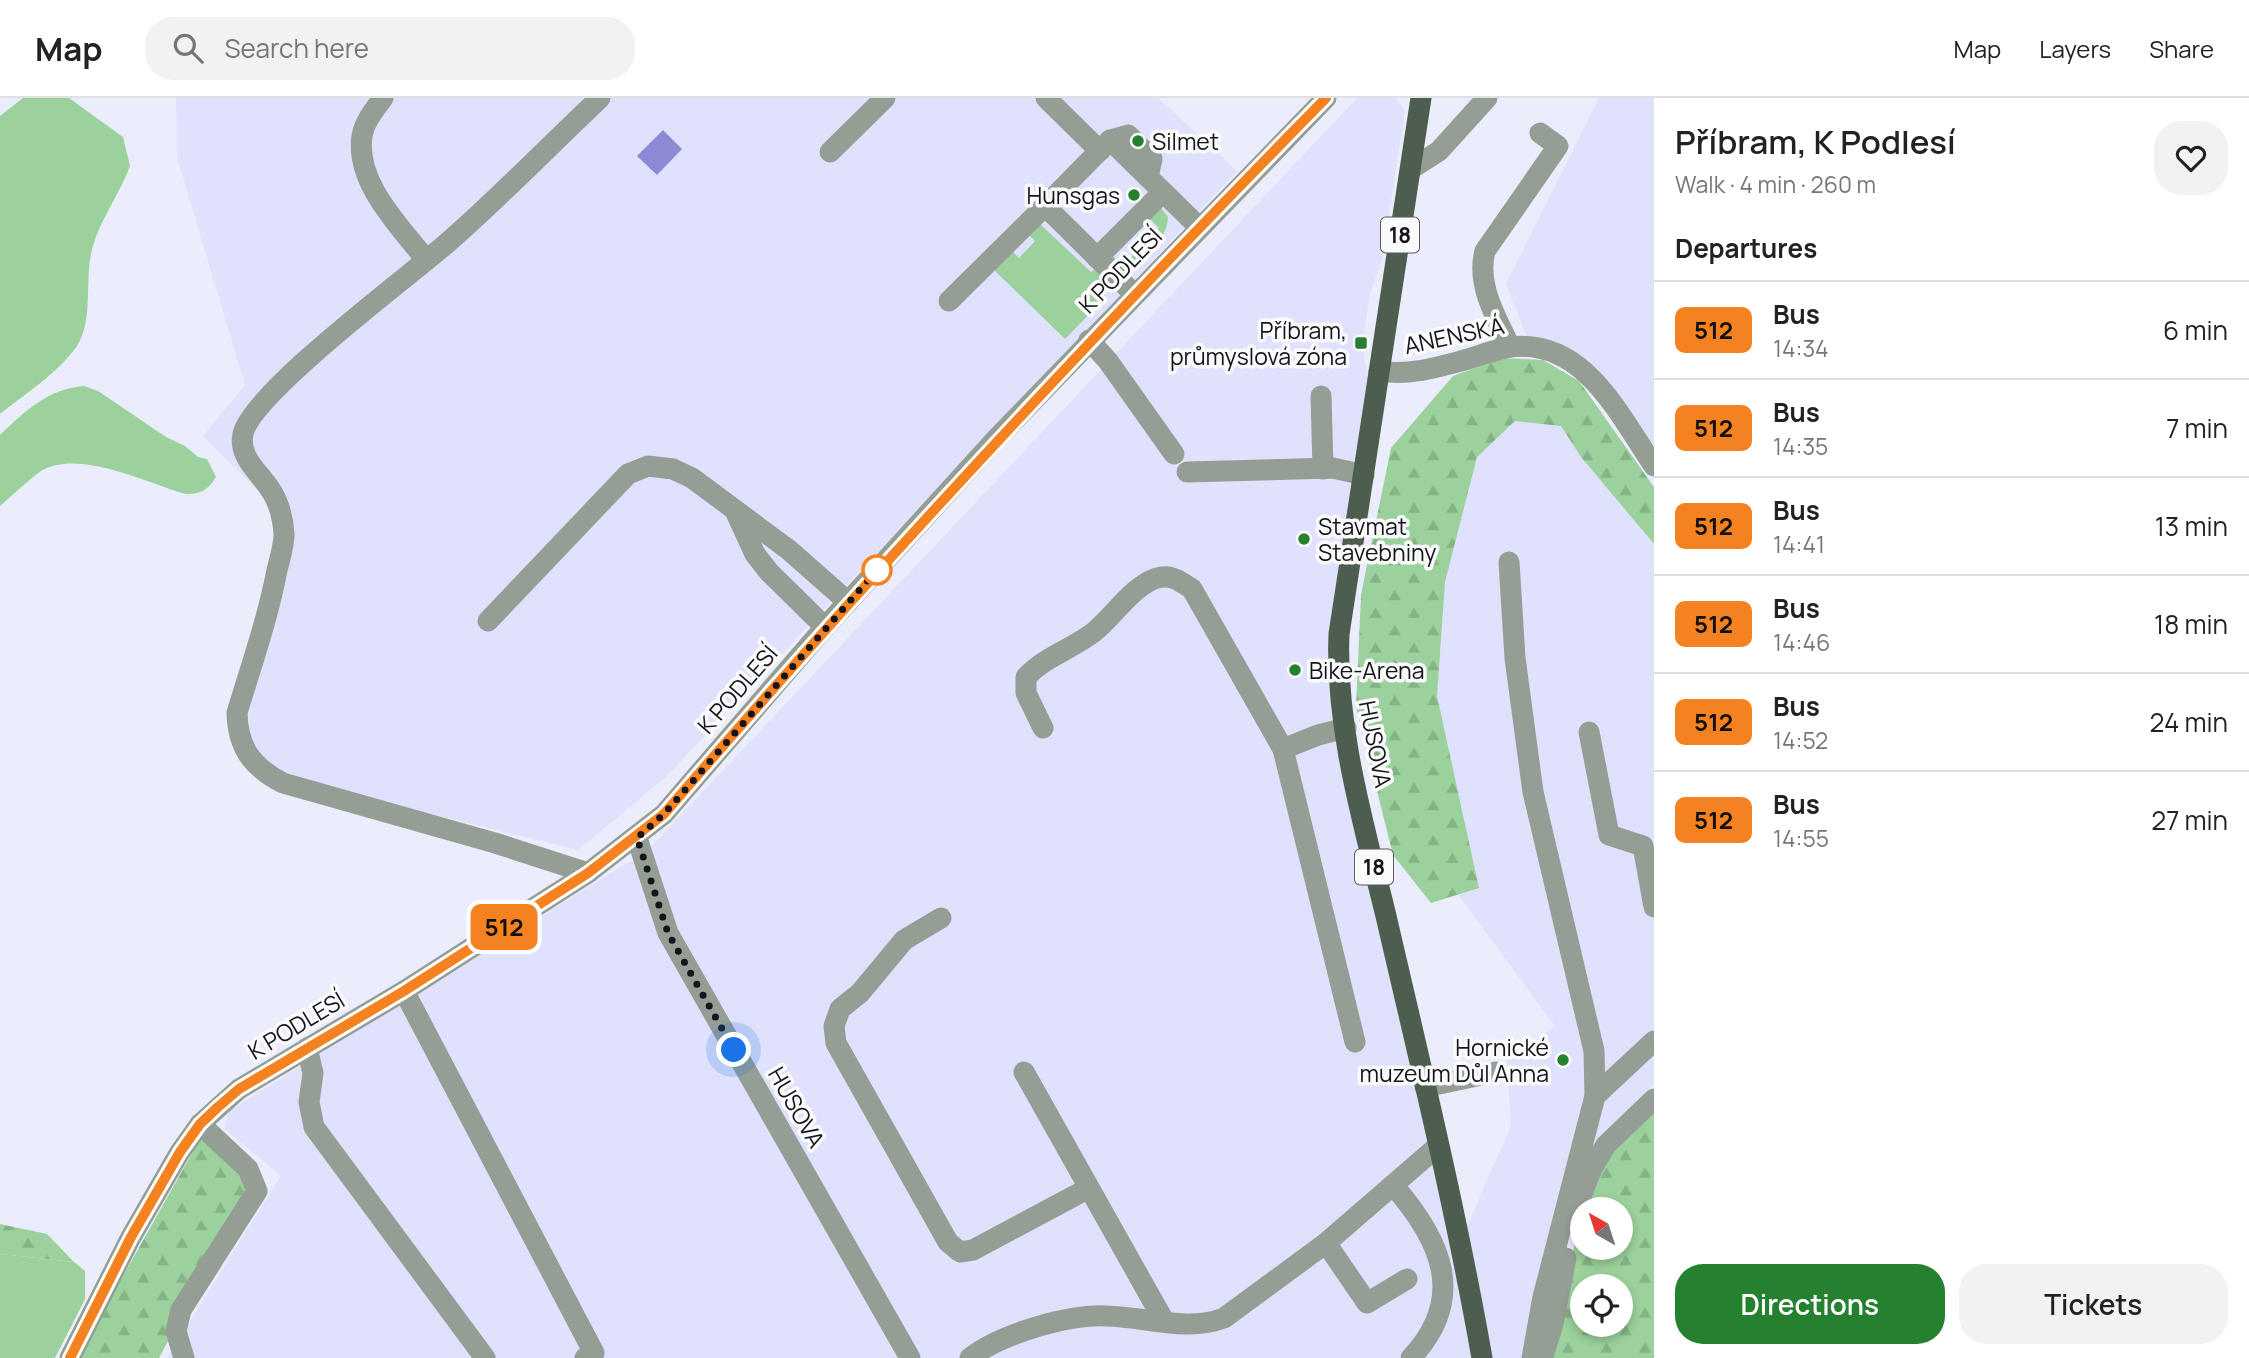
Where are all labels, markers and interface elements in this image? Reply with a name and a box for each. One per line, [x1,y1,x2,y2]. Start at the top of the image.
search box [145,17,635,80]
text: Map [35,26,103,71]
icon: search [169,29,207,67]
text: Search here [225,30,369,66]
text: Map [1954,32,2001,65]
text: Layers [2039,32,2111,65]
text: Share [2149,32,2214,65]
text: Příbram, K Podlesí [1675,119,1956,164]
button: heart [2154,121,2228,195]
place label: Silmet [1152,125,1219,157]
marker: Silmet [1130,133,1146,149]
text: Walk · 4 min · 260 m [1675,168,1876,200]
place label: Hunsgas [1026,179,1120,211]
marker: Hunsgas [1126,187,1142,203]
road number: 18 [1381,218,1419,252]
street label: K PODLESÍ [1071,220,1169,320]
text: Departures [1675,230,1817,266]
text: Bus [1773,296,1820,332]
street label: ANENSKÁ [1401,309,1507,361]
text: 6 min [2163,312,2228,348]
text: 512 [1694,313,1733,346]
place label: Příbram, průmyslová zóna [1170,314,1347,372]
text: 14:34 [1773,332,1829,364]
marker: Příbram, průmyslová zóna [1353,335,1369,351]
text: Bus [1773,394,1820,430]
text: 7 min [2166,410,2228,446]
text: 512 [1694,411,1733,444]
text: 14:35 [1773,430,1828,462]
text: Bus [1773,492,1820,528]
text: 13 min [2155,508,2228,544]
text: 512 [1694,509,1733,542]
place label: Stavmat Stavebniny [1318,510,1436,568]
text: 14:41 [1773,528,1825,560]
marker: Stavmat Stavebniny [1296,531,1312,547]
unlabelled marker [862,555,892,585]
text: Bus [1773,590,1820,626]
text: 18 min [2154,606,2228,642]
text: 512 [1694,607,1733,640]
text: 14:46 [1773,626,1830,658]
street label: K PODLESÍ [690,638,784,740]
place label: Bike-Arena [1309,654,1424,686]
marker: Bike-Arena [1287,662,1303,678]
text: Bus [1773,688,1820,724]
street label: HUSOVA [1352,698,1400,791]
text: 24 min [2150,704,2228,740]
text: 512 [1694,705,1733,738]
text: 14:52 [1773,724,1828,756]
text: Bus [1773,786,1820,822]
text: 27 min [2151,802,2228,838]
text: 512 [1694,803,1733,836]
text: 14:55 [1773,822,1829,854]
road number: 18 [1355,850,1393,884]
line badge: 512 [464,904,544,950]
text: 512 [485,910,523,943]
street label: K PODLESÍ [242,984,350,1066]
place label: Hornické muzeum Důl Anna [1360,1031,1549,1089]
your location [716,1032,751,1067]
marker: Hornické muzeum Důl Anna [1555,1052,1571,1068]
street label: HUSOVA [761,1061,833,1154]
north arrow [1570,1197,1633,1260]
map controls [1570,1197,1633,1337]
button: Directions [1675,1264,1945,1344]
button: Tickets [1959,1264,2228,1344]
button: locate [1570,1274,1633,1337]

